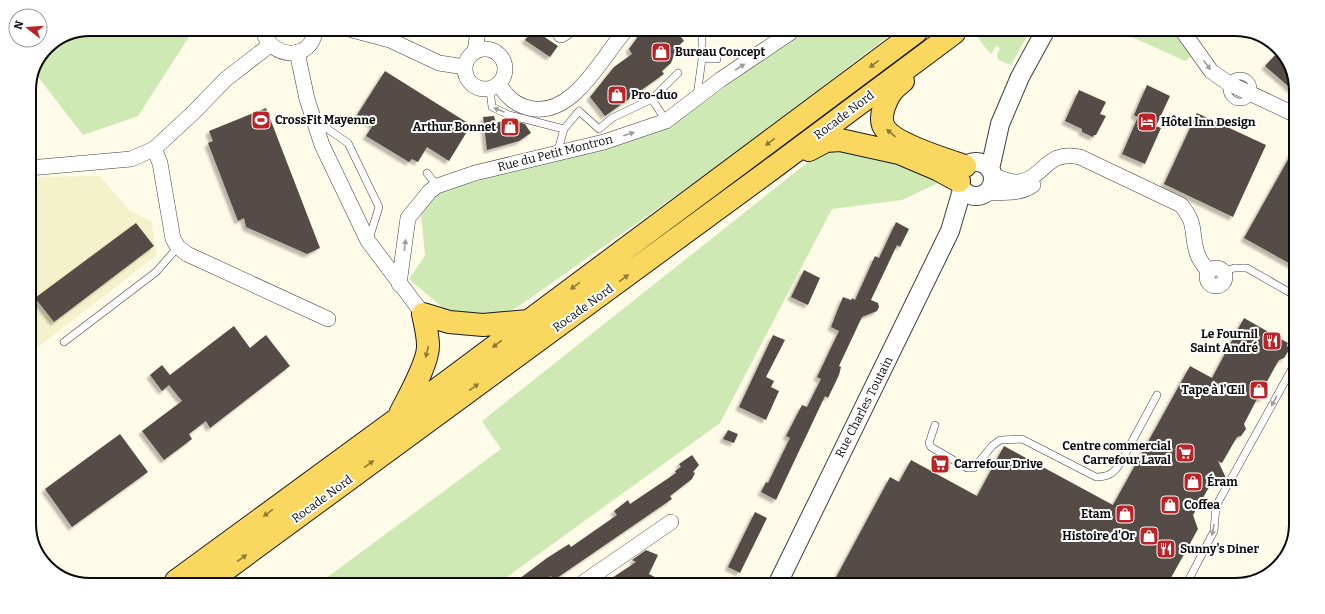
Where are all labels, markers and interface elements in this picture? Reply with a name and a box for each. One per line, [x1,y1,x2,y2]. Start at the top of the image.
north arrow [8,8,48,48]
text: N [11,19,27,31]
shop icon: Bureau Concept [650,41,672,63]
place label: Bureau Concept [675,45,766,59]
one-way arrow [868,60,879,68]
one-way arrow [1203,60,1211,70]
one-way arrow [734,64,746,71]
shop icon: Pro-duo [606,84,628,106]
place label: Pro-duo [631,88,678,102]
street label: Rocade Nord [811,88,877,142]
one-way arrow [493,107,505,113]
sports icon: CrossFit Mayenne [250,109,272,131]
hotel icon: Hôtel Inn Design [1136,111,1158,133]
place label: CrossFit Mayenne [275,113,376,127]
place label: Hôtel Inn Design [1161,115,1256,129]
shop icon: Arthur Bonnet [499,116,521,138]
place label: Arthur Bonnet [413,120,496,134]
one-way arrow [886,129,896,138]
one-way arrow [624,131,636,137]
street label: Rue du Petit Montron [496,132,614,174]
one-way arrow [764,138,775,146]
one-way arrow [401,239,408,251]
one-way arrow [619,274,629,282]
street label: Rocade Nord [550,281,616,335]
one-way arrow [570,282,581,290]
place label: Le Fournil Saint André [1190,327,1258,355]
restaurant icon: Le Fournil Saint André [1261,330,1283,352]
one-way arrow [492,340,502,348]
one-way arrow [423,346,429,358]
street label: Rue Charles Toutain [832,354,896,460]
shop icon: Tape à l'Œil [1248,379,1270,401]
place label: Tape à l'Œil [1182,383,1245,397]
one-way arrow [469,384,479,392]
one-way arrow [1271,395,1278,407]
place label: Centre commercial Carrefour Laval [1062,439,1171,467]
supermarket icon: Centre commercial Carrefour Laval [1174,442,1196,464]
supermarket icon: Carrefour Drive [929,453,951,475]
place label: Carrefour Drive [954,457,1043,471]
one-way arrow [364,460,374,468]
shop icon: Éram [1182,471,1204,493]
street label: Rocade Nord [289,472,355,526]
place label: Éram [1207,473,1238,489]
shop icon: Coffea [1159,494,1181,516]
place label: Coffea [1184,498,1220,512]
shop icon: Etam [1114,503,1136,525]
place label: Etam [1081,507,1112,521]
one-way arrow [263,509,273,517]
one-way arrow [1210,524,1216,536]
shop icon: Histoire d'Or [1138,525,1160,547]
place label: Histoire d'Or [1062,529,1135,543]
restaurant icon: Sunny's Diner [1155,538,1177,560]
place label: Sunny's Diner [1180,542,1259,556]
one-way arrow [236,553,247,562]

